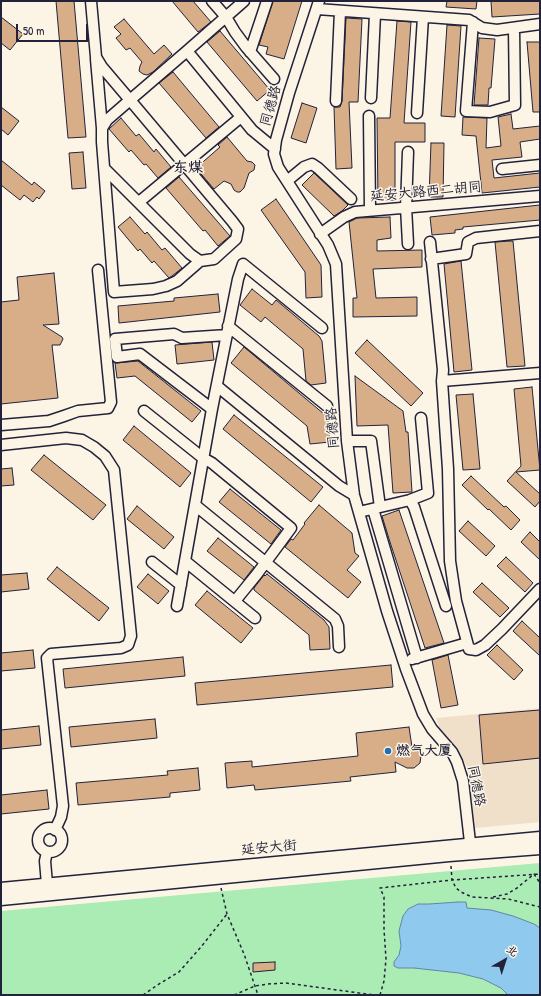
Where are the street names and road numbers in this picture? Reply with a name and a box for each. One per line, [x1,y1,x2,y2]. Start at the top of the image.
street label: 同德路 [257,83,285,129]
street label: 延安大路西二胡同 [369,179,483,205]
street label: 同德路 [323,406,343,450]
street label: 同德路 [464,764,488,808]
street label: 延安大街 [240,837,298,859]

